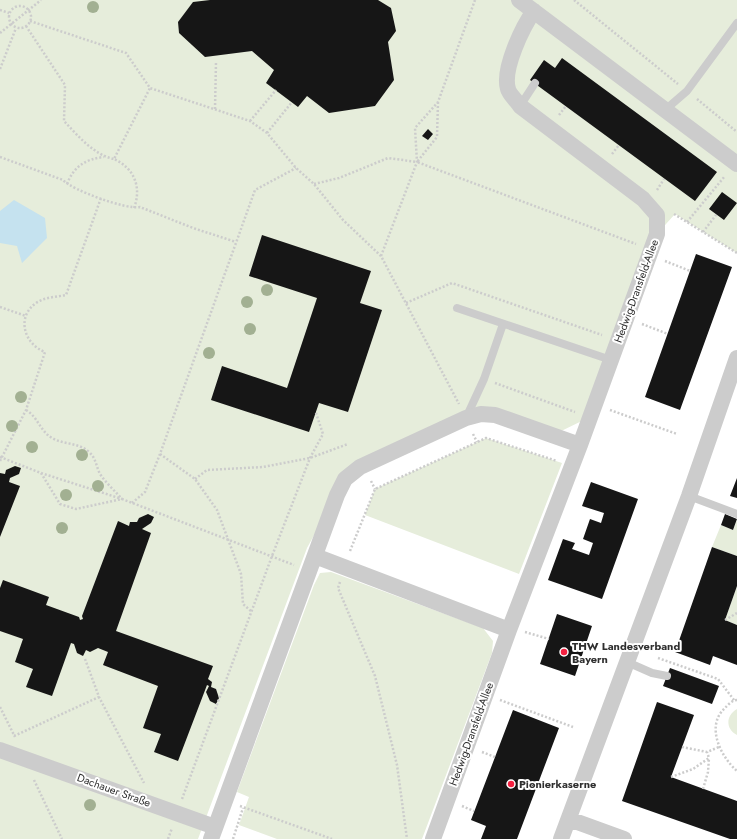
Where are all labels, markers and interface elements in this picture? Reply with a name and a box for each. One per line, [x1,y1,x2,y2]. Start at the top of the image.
street label: Hedwig-Dransfeld-Allee [610,237,662,345]
place label: THW Landesverband Bayern [572,638,680,667]
marker: THW Landesverband Bayern [559,647,569,657]
street label: Hedwig-Dransfeld-Allee [445,680,497,788]
street label: Dachauer Straße [75,769,153,811]
place label: Pionierkaserne [519,776,596,792]
marker: Pionierkaserne [506,779,516,789]

